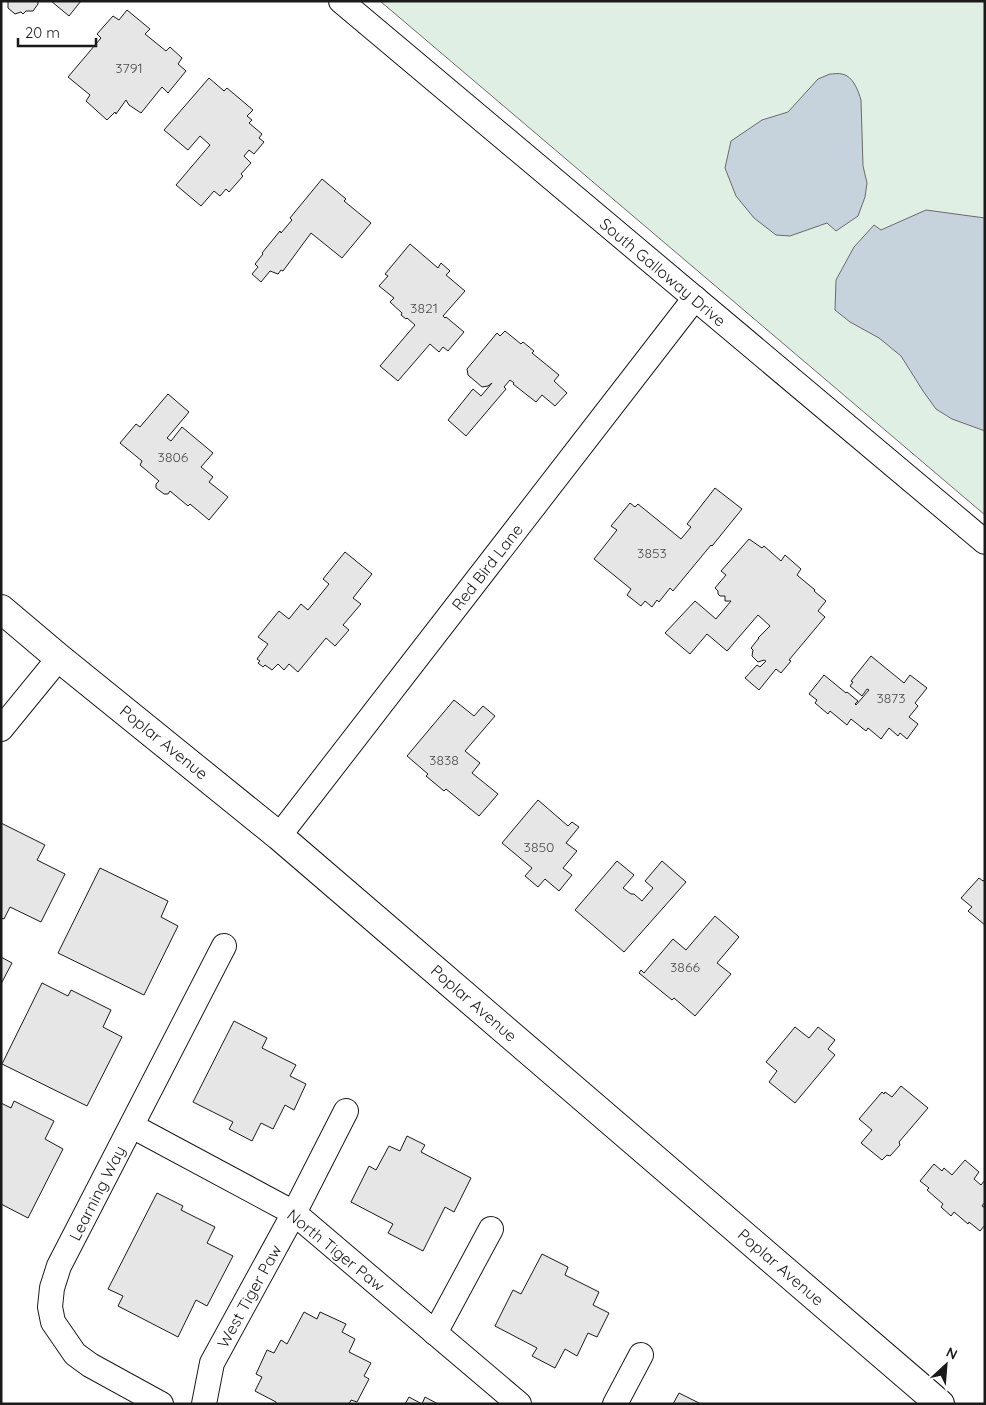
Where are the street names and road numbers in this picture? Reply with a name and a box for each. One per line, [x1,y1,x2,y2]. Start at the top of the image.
street label: South Galloway Drive [596,213,730,331]
street label: Red Bird Lane [447,520,527,614]
street label: Poplar Avenue [116,700,212,784]
street label: Poplar Avenue [427,960,521,1046]
street label: Learning Way [65,1142,129,1244]
street label: North Tiger Paw [283,1205,389,1295]
street label: Poplar Avenue [734,1224,828,1310]
street label: West Tiger Paw [212,1241,286,1351]

